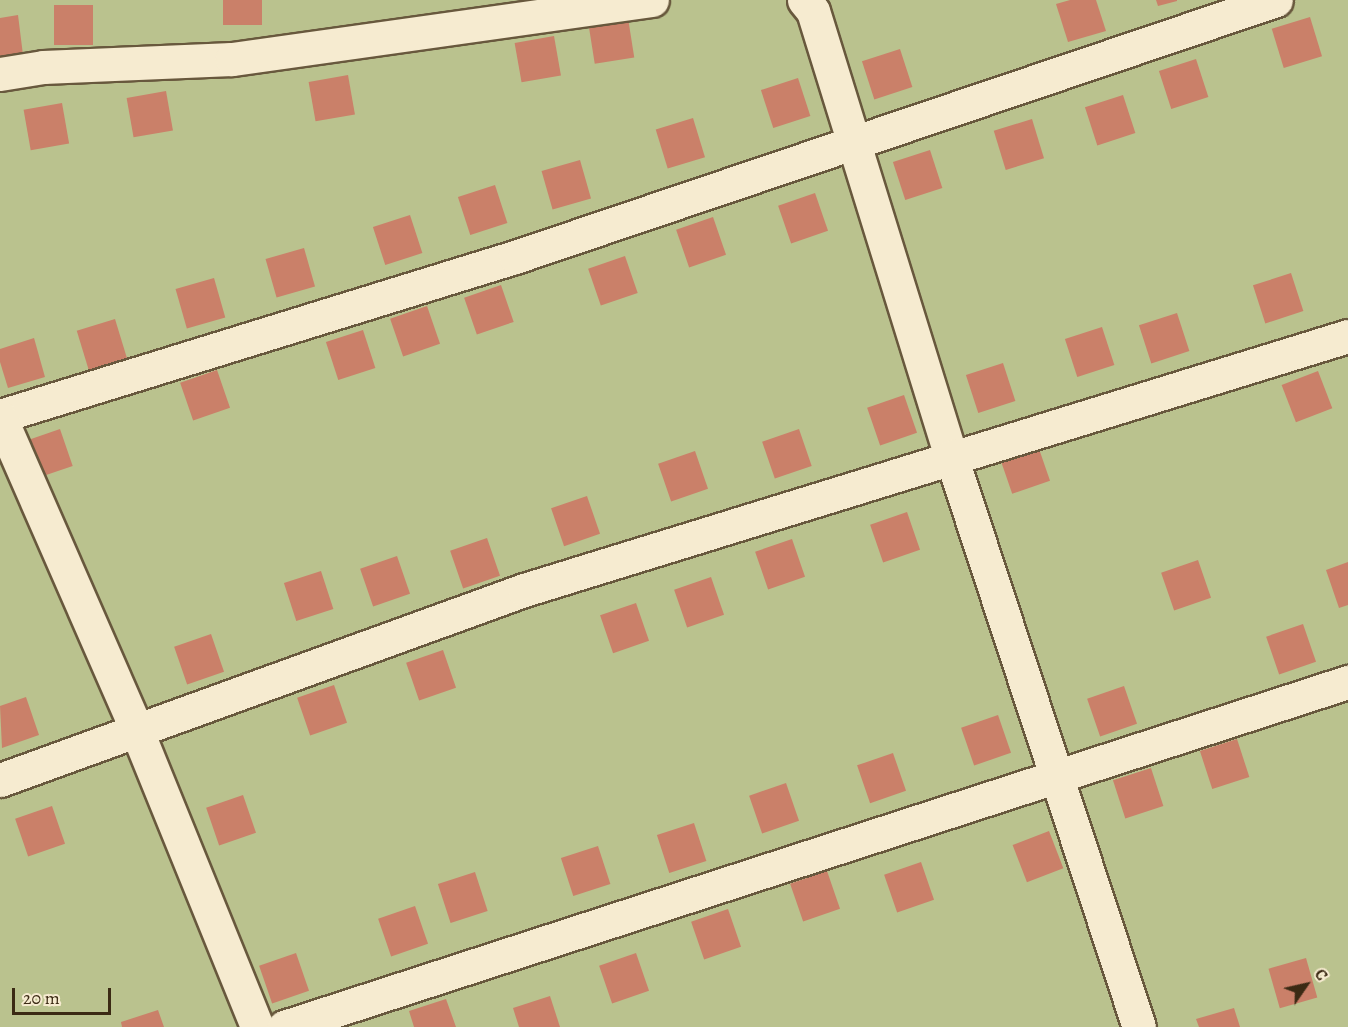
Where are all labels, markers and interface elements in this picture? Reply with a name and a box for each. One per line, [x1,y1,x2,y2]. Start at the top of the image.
north arrow [1276,955,1336,1015]
text: С [1309,965,1333,985]
scale bar [15,976,114,1014]
text: 20 m [23,986,60,1010]

